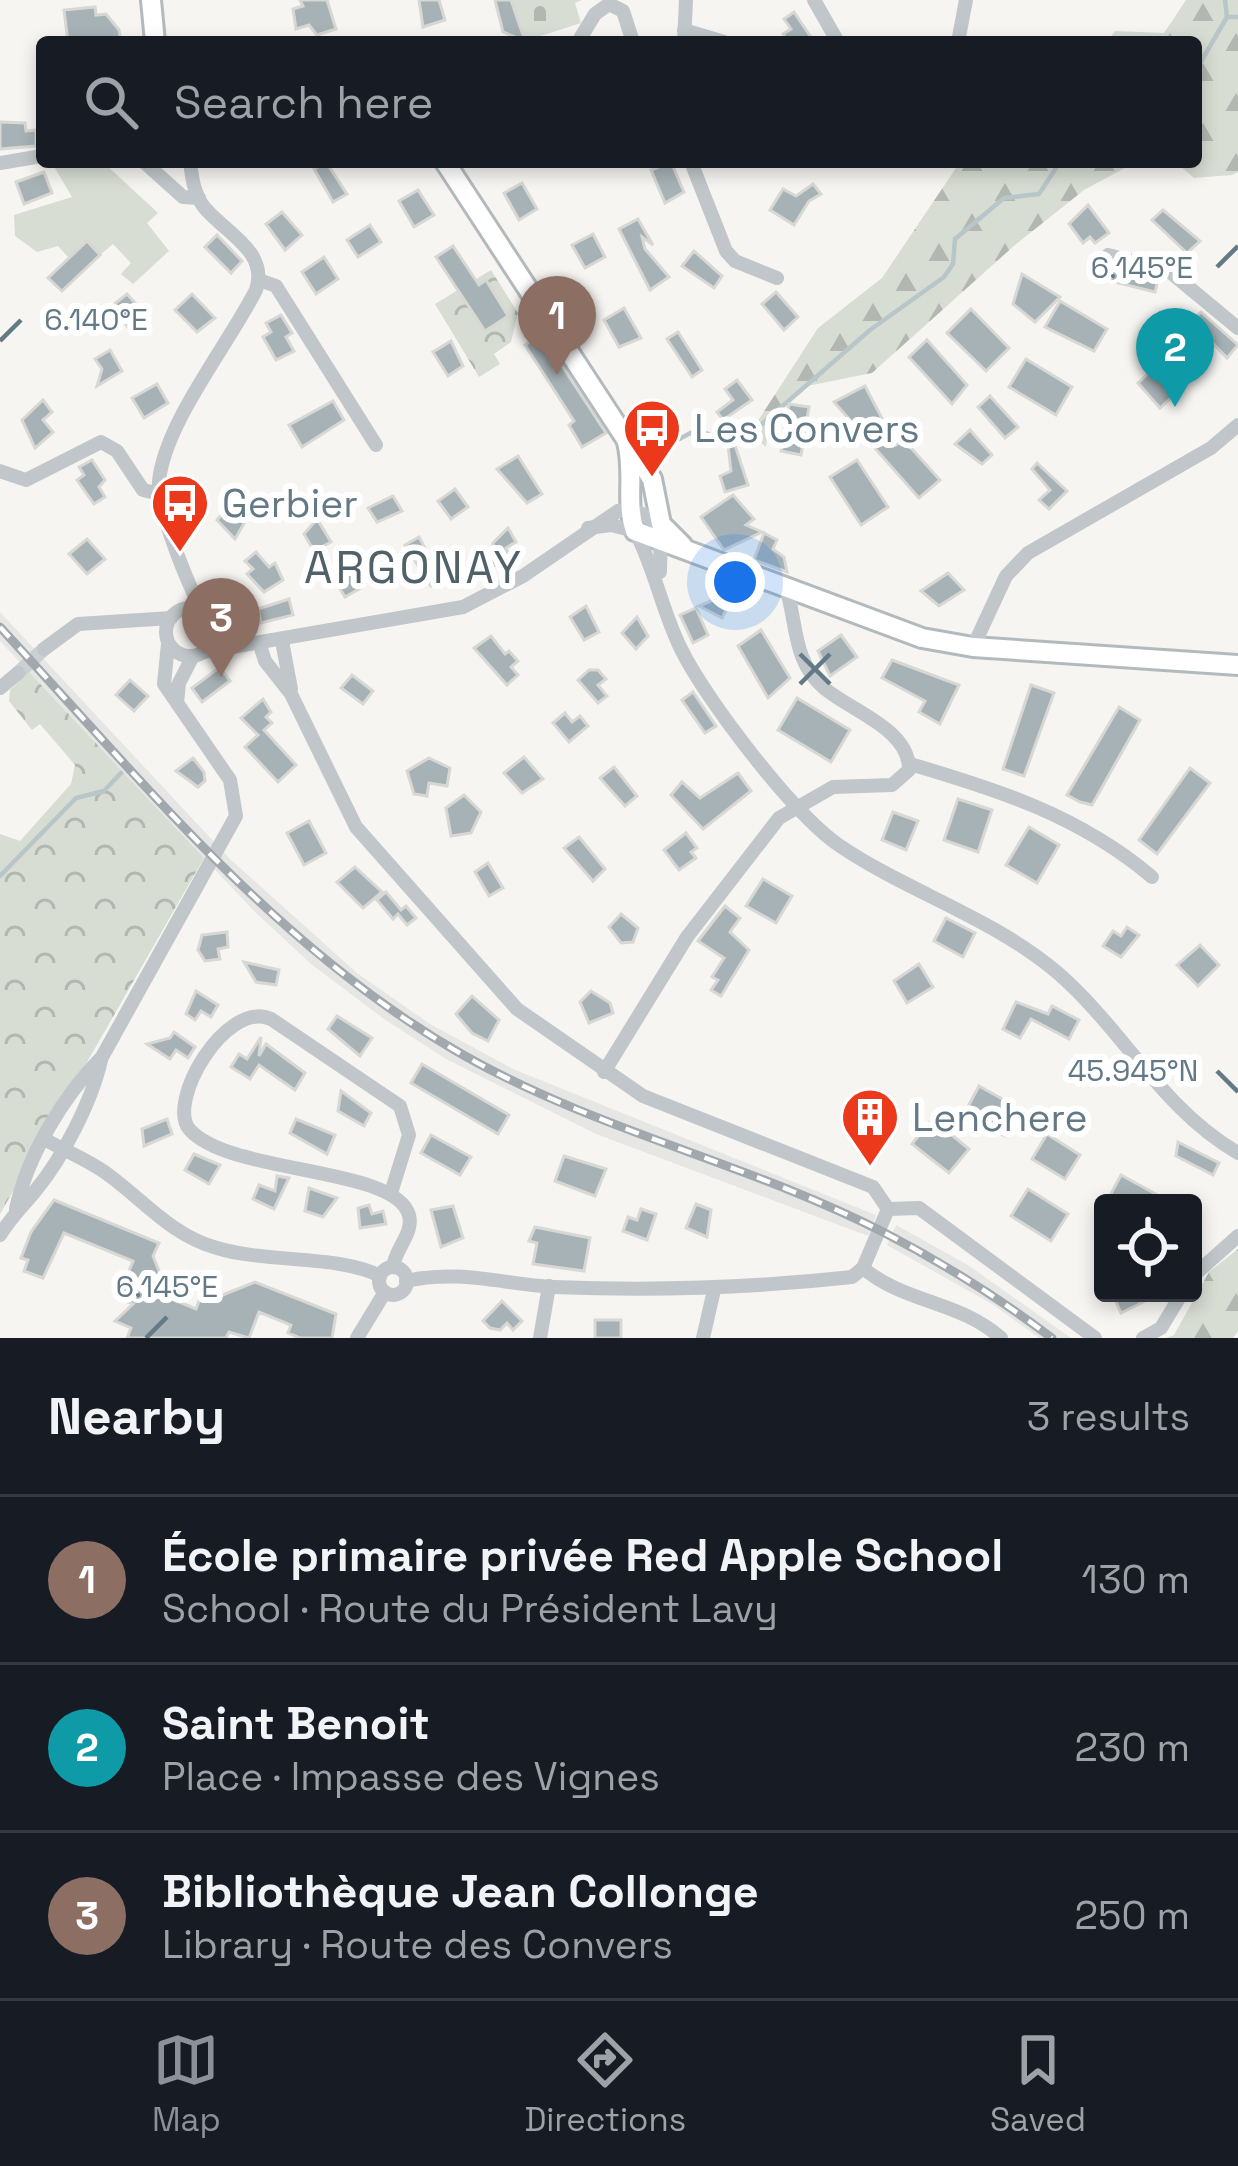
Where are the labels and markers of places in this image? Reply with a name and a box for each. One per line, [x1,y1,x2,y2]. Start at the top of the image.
pin: 1 [518,276,596,375]
pin: 2 [1136,308,1214,407]
bus stop icon: Les Convers [621,397,683,479]
place label: Les Convers [694,404,919,453]
bus stop icon: Gerbier [149,472,211,554]
place label: Gerbier [222,479,358,528]
pin: 3 [182,578,260,677]
building icon: Lenchere [839,1086,901,1168]
place label: Lenchere [912,1093,1088,1142]

